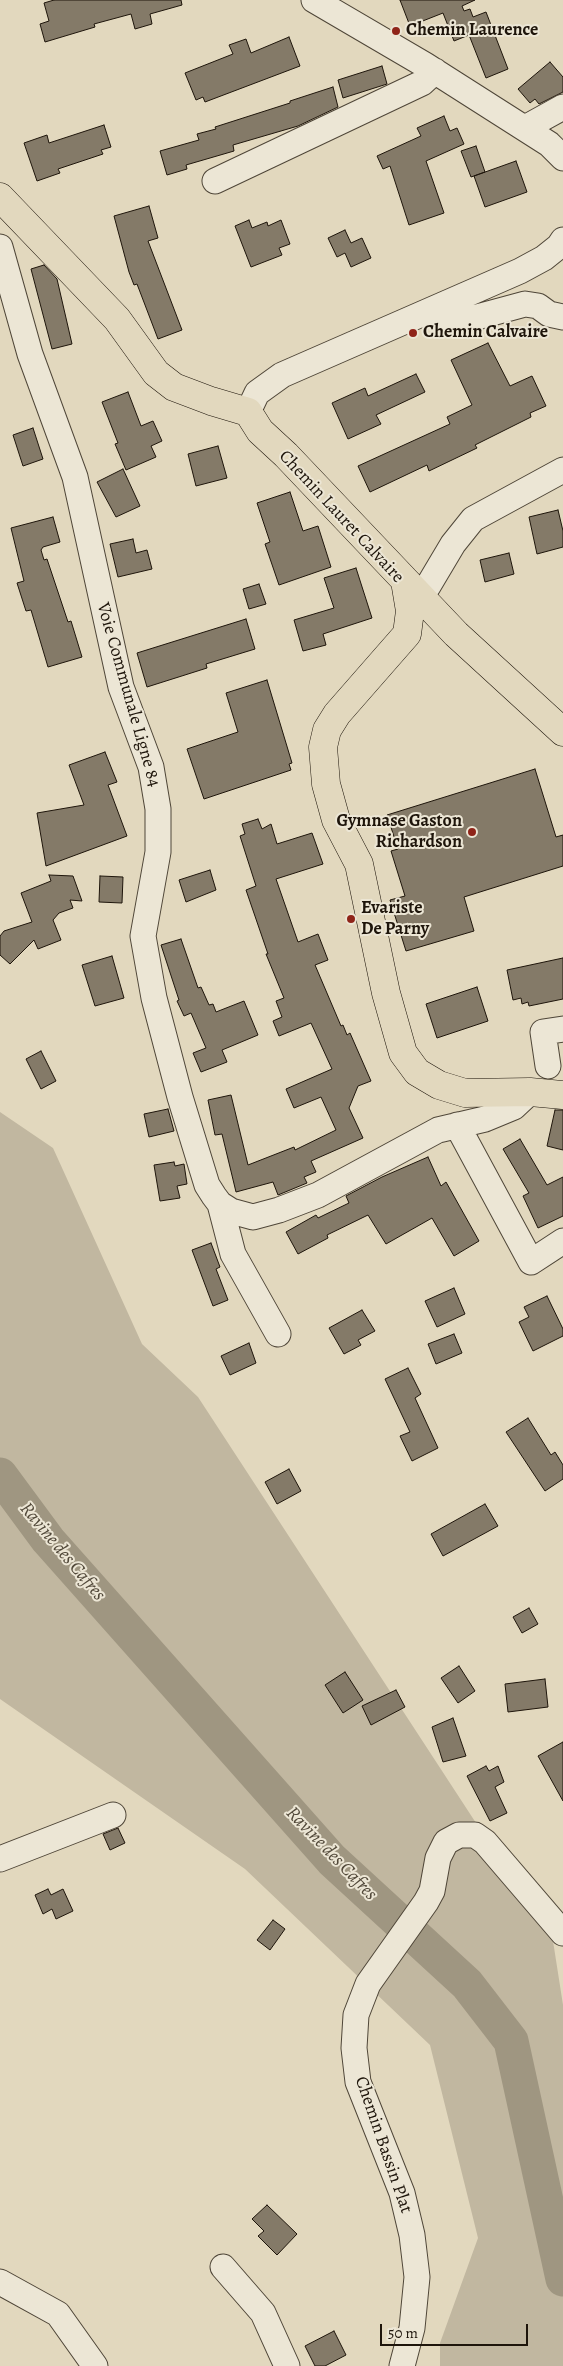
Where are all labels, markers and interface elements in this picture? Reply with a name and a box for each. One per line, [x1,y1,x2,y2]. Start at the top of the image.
place label: Chemin Laurence [406,20,538,42]
marker: Chemin Laurence [390,25,402,37]
place label: Chemin Calvaire [423,322,548,344]
marker: Chemin Calvaire [407,327,419,339]
street label: Chemin Lauret Calvaire [274,446,408,588]
street label: Voie Communale Ligne 84 [91,600,165,790]
place label: Gymnase Gaston Richardson [337,811,462,854]
marker: Gymnase Gaston Richardson [466,826,478,838]
place label: Evariste De Parny [361,898,429,941]
marker: Evariste De Parny [345,913,357,925]
water label: Ravine des Cafres [14,1498,110,1606]
water label: Ravine des Cafres [281,1802,381,1906]
street label: Chemin Bassin Plat [349,2074,417,2216]
scale bar [383,2314,530,2346]
text: 50 m [388,2323,418,2343]

